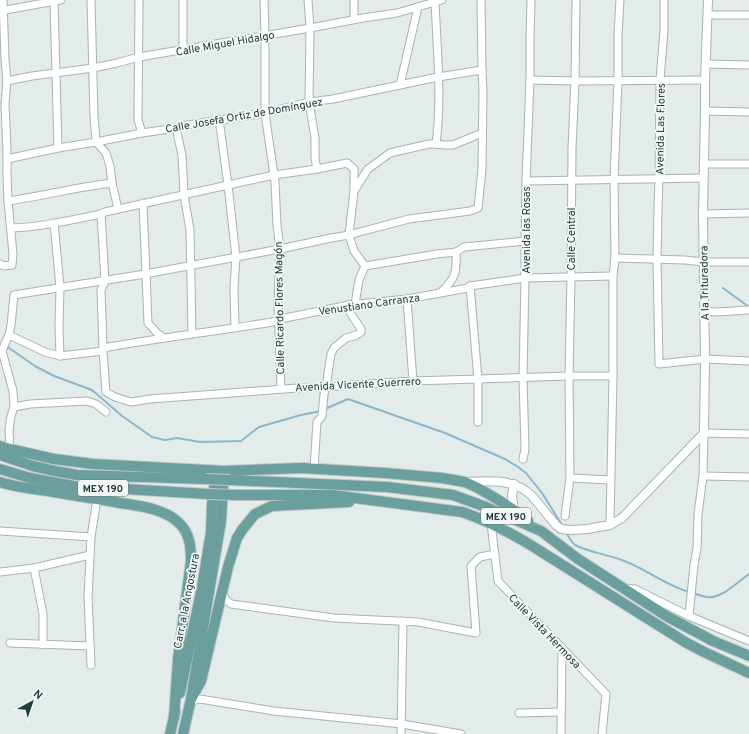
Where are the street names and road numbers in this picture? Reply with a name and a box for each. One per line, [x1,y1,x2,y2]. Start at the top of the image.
street label: Calle Miguel Hidalgo [175,28,276,60]
street label: Avenida Las Flores [653,83,669,175]
street label: Calle Josefa Ortiz de Domínguez [164,95,324,137]
street label: Avenida las Rosas [520,186,534,274]
street label: Calle Central [565,208,579,270]
street label: Calle Ricardo Flores Magón [272,241,288,375]
street label: A la Trituradora [697,245,713,321]
street label: Venustiano Carranza [318,291,421,319]
street label: Avenida Vicente Guerrero [295,375,421,395]
road number: MEX 190 [78,480,128,496]
road number: MEX 190 [481,508,531,524]
street label: Carr. a la Angostura [171,552,203,650]
street label: Calle Vista Hermosa [505,591,584,672]

